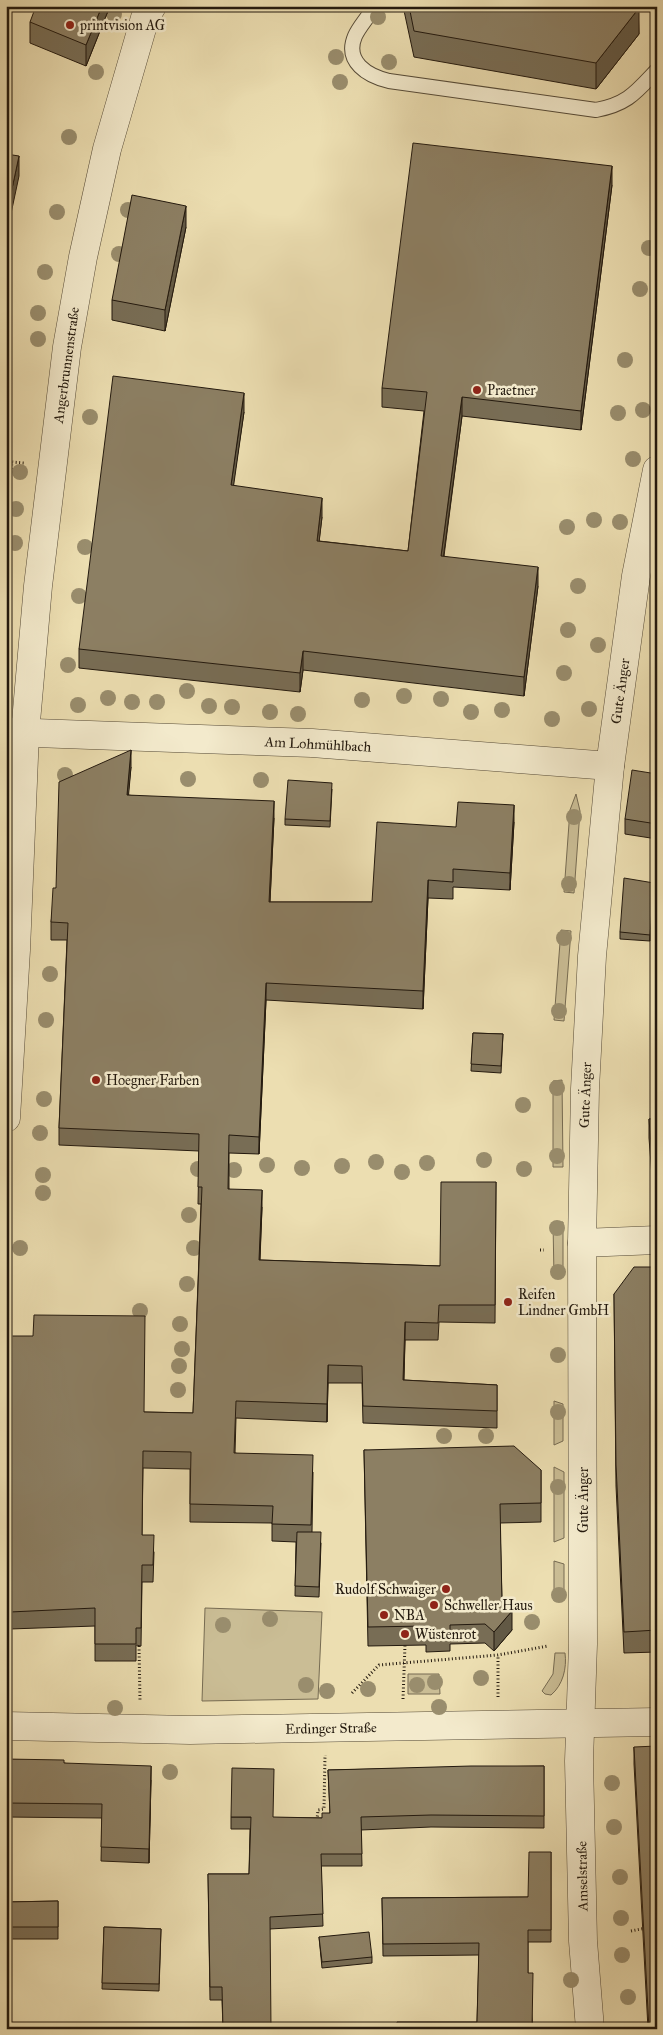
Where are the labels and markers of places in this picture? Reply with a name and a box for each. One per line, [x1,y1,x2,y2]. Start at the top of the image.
place label: printvision AG [79,17,165,34]
marker: printvision AG [64,19,76,31]
place label: Praetner [487,382,536,399]
marker: Praetner [471,384,483,396]
place label: Hoegner Farben [106,1072,200,1089]
marker: Hoegner Farben [90,1074,102,1086]
place label: Reifen Lindner GmbH [518,1286,609,1319]
marker: Reifen Lindner GmbH [502,1296,514,1308]
place label: Rudolf Schwaiger [335,1581,437,1598]
marker: Rudolf Schwaiger [440,1583,452,1595]
place label: Schweller Haus [444,1597,533,1614]
marker: Schweller Haus [428,1599,440,1611]
place label: NBA [394,1607,425,1624]
marker: NBA [378,1609,390,1621]
place label: Wüstenrot [415,1626,476,1643]
marker: Wüstenrot [399,1628,411,1640]

